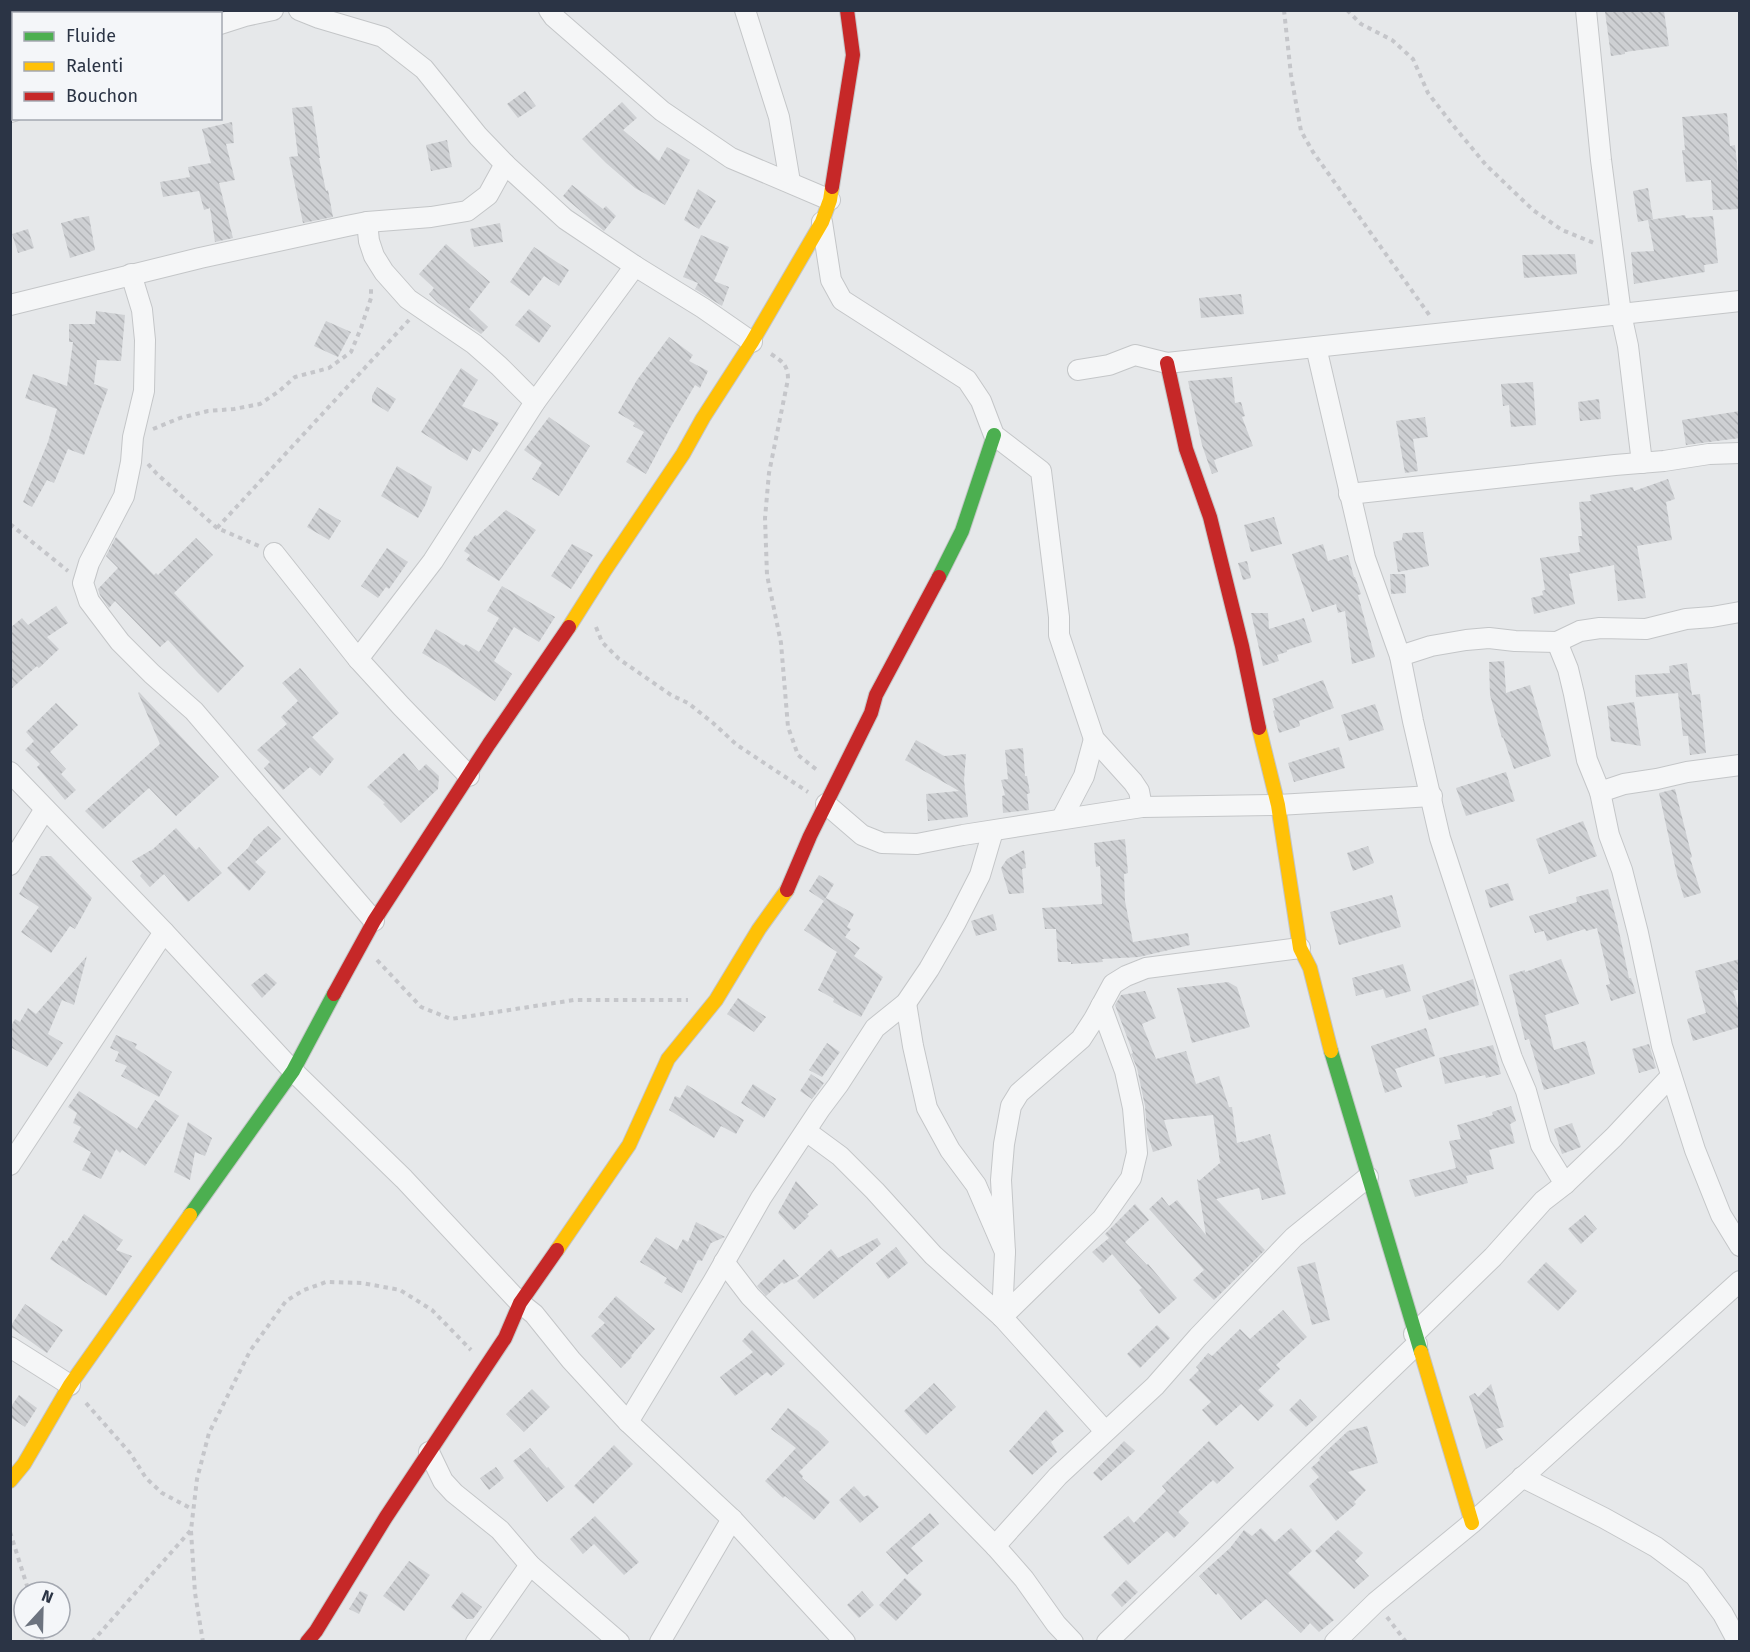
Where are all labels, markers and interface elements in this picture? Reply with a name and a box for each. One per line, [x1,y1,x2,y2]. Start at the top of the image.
legend [12,12,222,120]
text: Fluide [66,25,116,47]
text: Ralenti [66,55,123,77]
text: Bouchon [66,85,138,107]
north arrow [12,1580,72,1640]
text: N [39,1586,56,1607]

